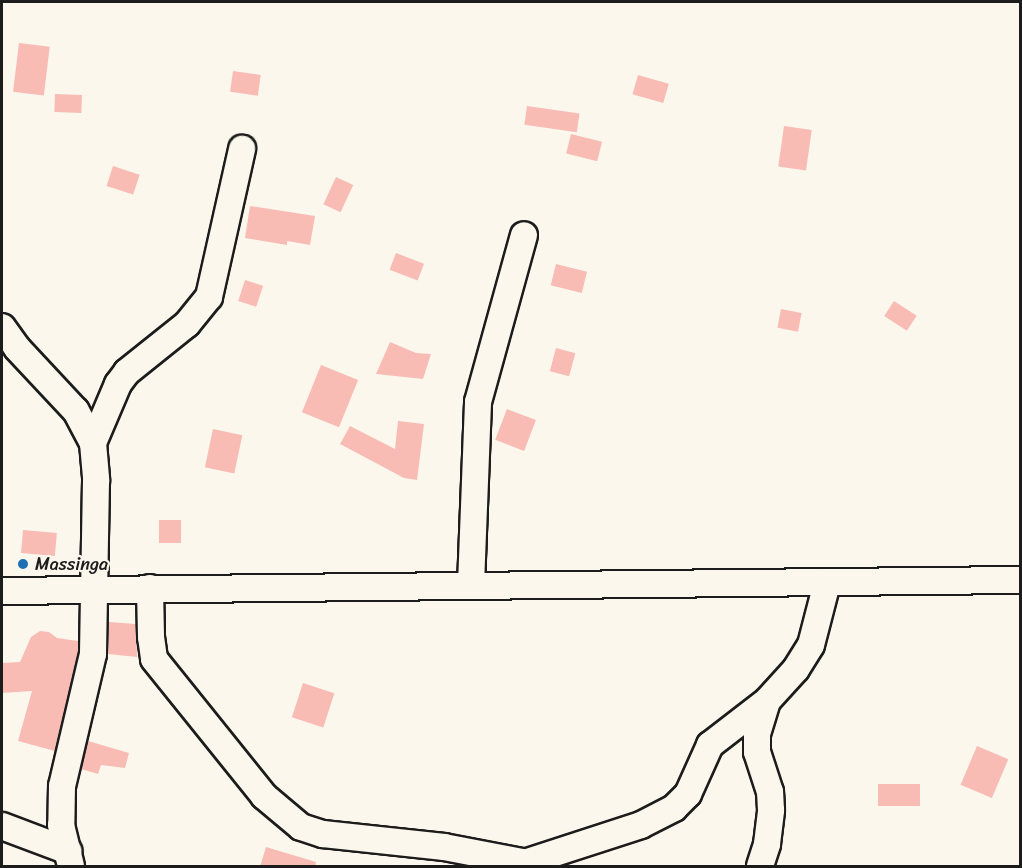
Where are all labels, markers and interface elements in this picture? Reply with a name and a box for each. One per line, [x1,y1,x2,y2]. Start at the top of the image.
place label: Massinga [35,553,108,575]
marker: Massinga [16,557,30,571]

